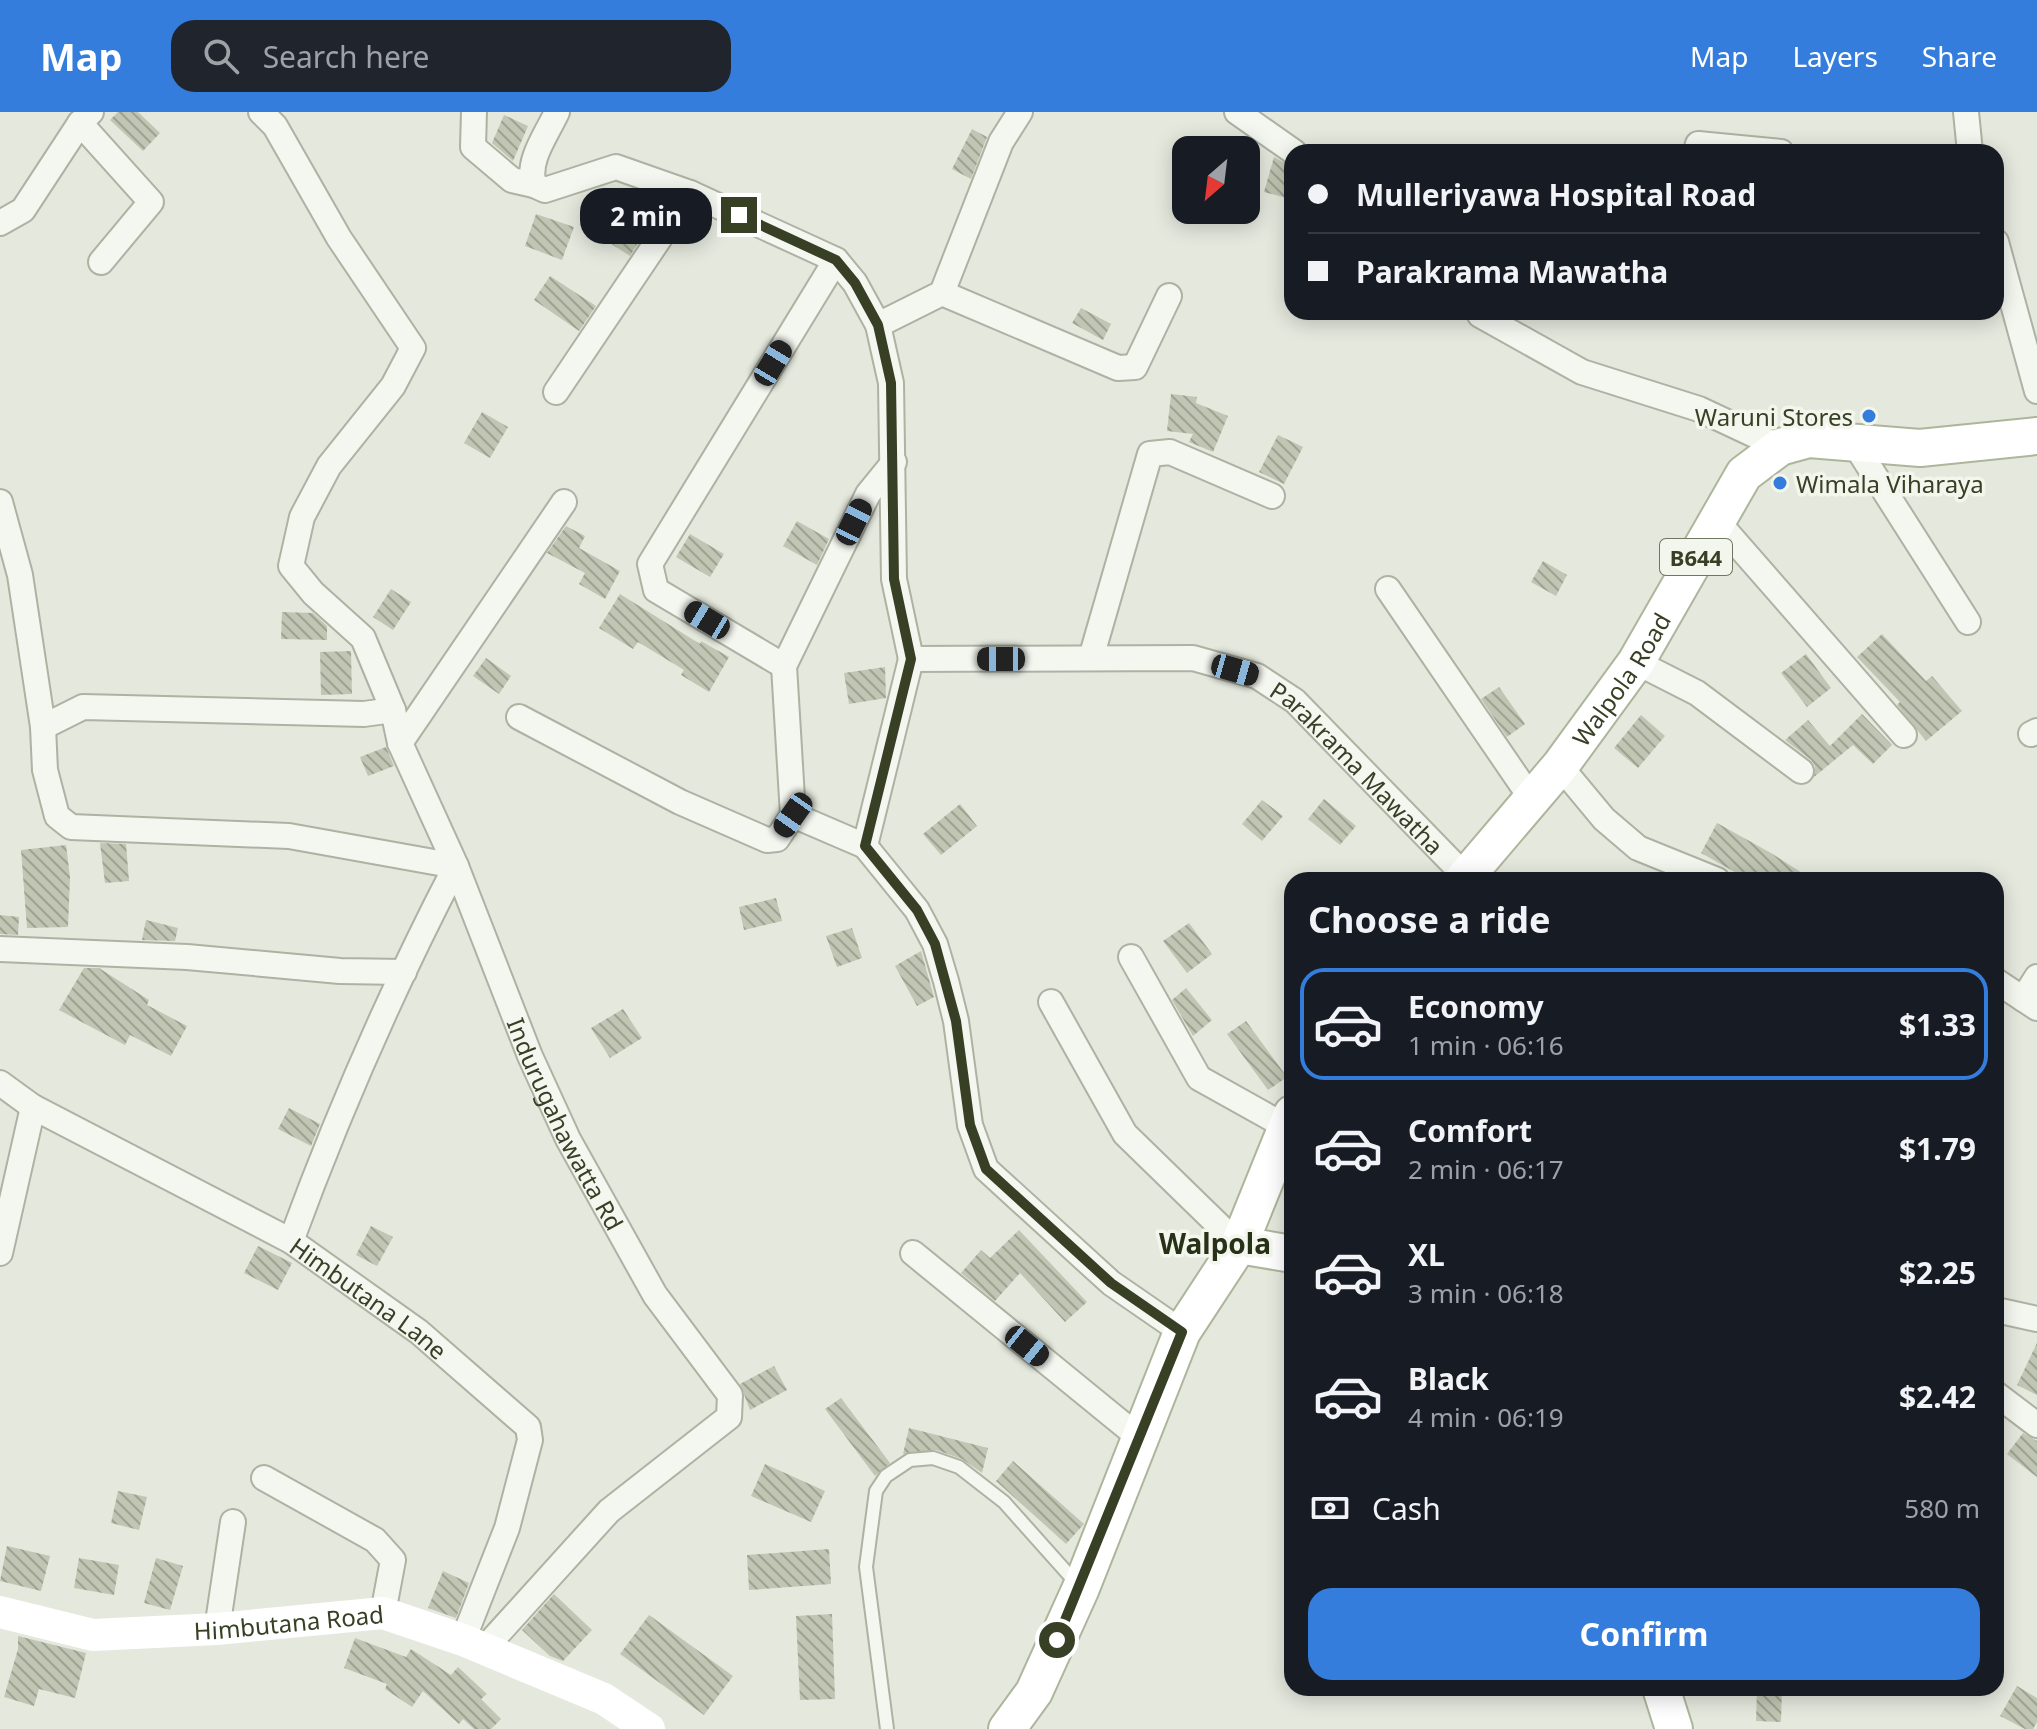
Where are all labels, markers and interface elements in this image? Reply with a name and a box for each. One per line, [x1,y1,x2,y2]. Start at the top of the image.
search box [171,20,731,92]
text: Map [40,30,123,82]
icon: search [199,34,243,78]
text: Search here [263,36,430,77]
text: Map [1690,37,1748,75]
text: Layers [1792,37,1878,75]
text: Share [1922,37,1997,75]
north arrow [1172,136,1260,224]
map controls [1172,136,1260,224]
text: Mulleriyawa Hospital Road [1356,174,1756,215]
callout: 2 min [579,187,711,243]
route end [721,197,757,233]
text: 2 min [610,198,682,234]
text: Parakrama Mawatha [1356,251,1668,292]
car [750,336,796,390]
place label: Waruni Stores [1695,400,1853,433]
marker: Waruni Stores [1860,407,1878,425]
place label: Wimala Viharaya [1796,467,1984,500]
marker: Wimala Viharaya [1771,474,1789,492]
car [833,495,875,549]
road number: B644 [1660,539,1732,575]
car [680,597,734,643]
street label: Walpola Road [1564,606,1678,752]
car [977,647,1025,671]
car [1209,652,1261,688]
street label: Parakrama Mawatha [1264,673,1451,861]
car [769,788,817,842]
text: Choose a ride [1308,895,1550,944]
text: Economy [1408,986,1544,1027]
icon: car [1312,988,1384,1060]
text: $1.33 [1899,1004,1976,1045]
street label: Indurugahawatta Rd [500,1013,632,1236]
text: 1 min · 06:16 [1408,1027,1564,1063]
text: Comfort [1408,1110,1532,1151]
icon: car [1312,1112,1384,1184]
text: $1.79 [1899,1128,1976,1169]
text: 2 min · 06:17 [1408,1151,1564,1187]
district label: Walpola [1159,1224,1271,1262]
street label: Himbutana Lane [284,1229,455,1366]
text: XL [1408,1234,1445,1275]
icon: car [1312,1236,1384,1308]
text: $2.25 [1899,1252,1976,1293]
text: 3 min · 06:18 [1408,1275,1564,1311]
car [1001,1322,1053,1370]
text: Black [1408,1358,1489,1399]
icon: car [1312,1360,1384,1432]
text: $2.42 [1899,1376,1976,1417]
text: 4 min · 06:19 [1408,1399,1564,1435]
icon: cash [1308,1486,1352,1530]
text: Cash [1372,1488,1441,1529]
text: 580 m [1904,1490,1980,1526]
button: Confirm [1308,1588,1980,1680]
street label: Himbutana Road [193,1597,385,1647]
route start [1039,1622,1075,1658]

